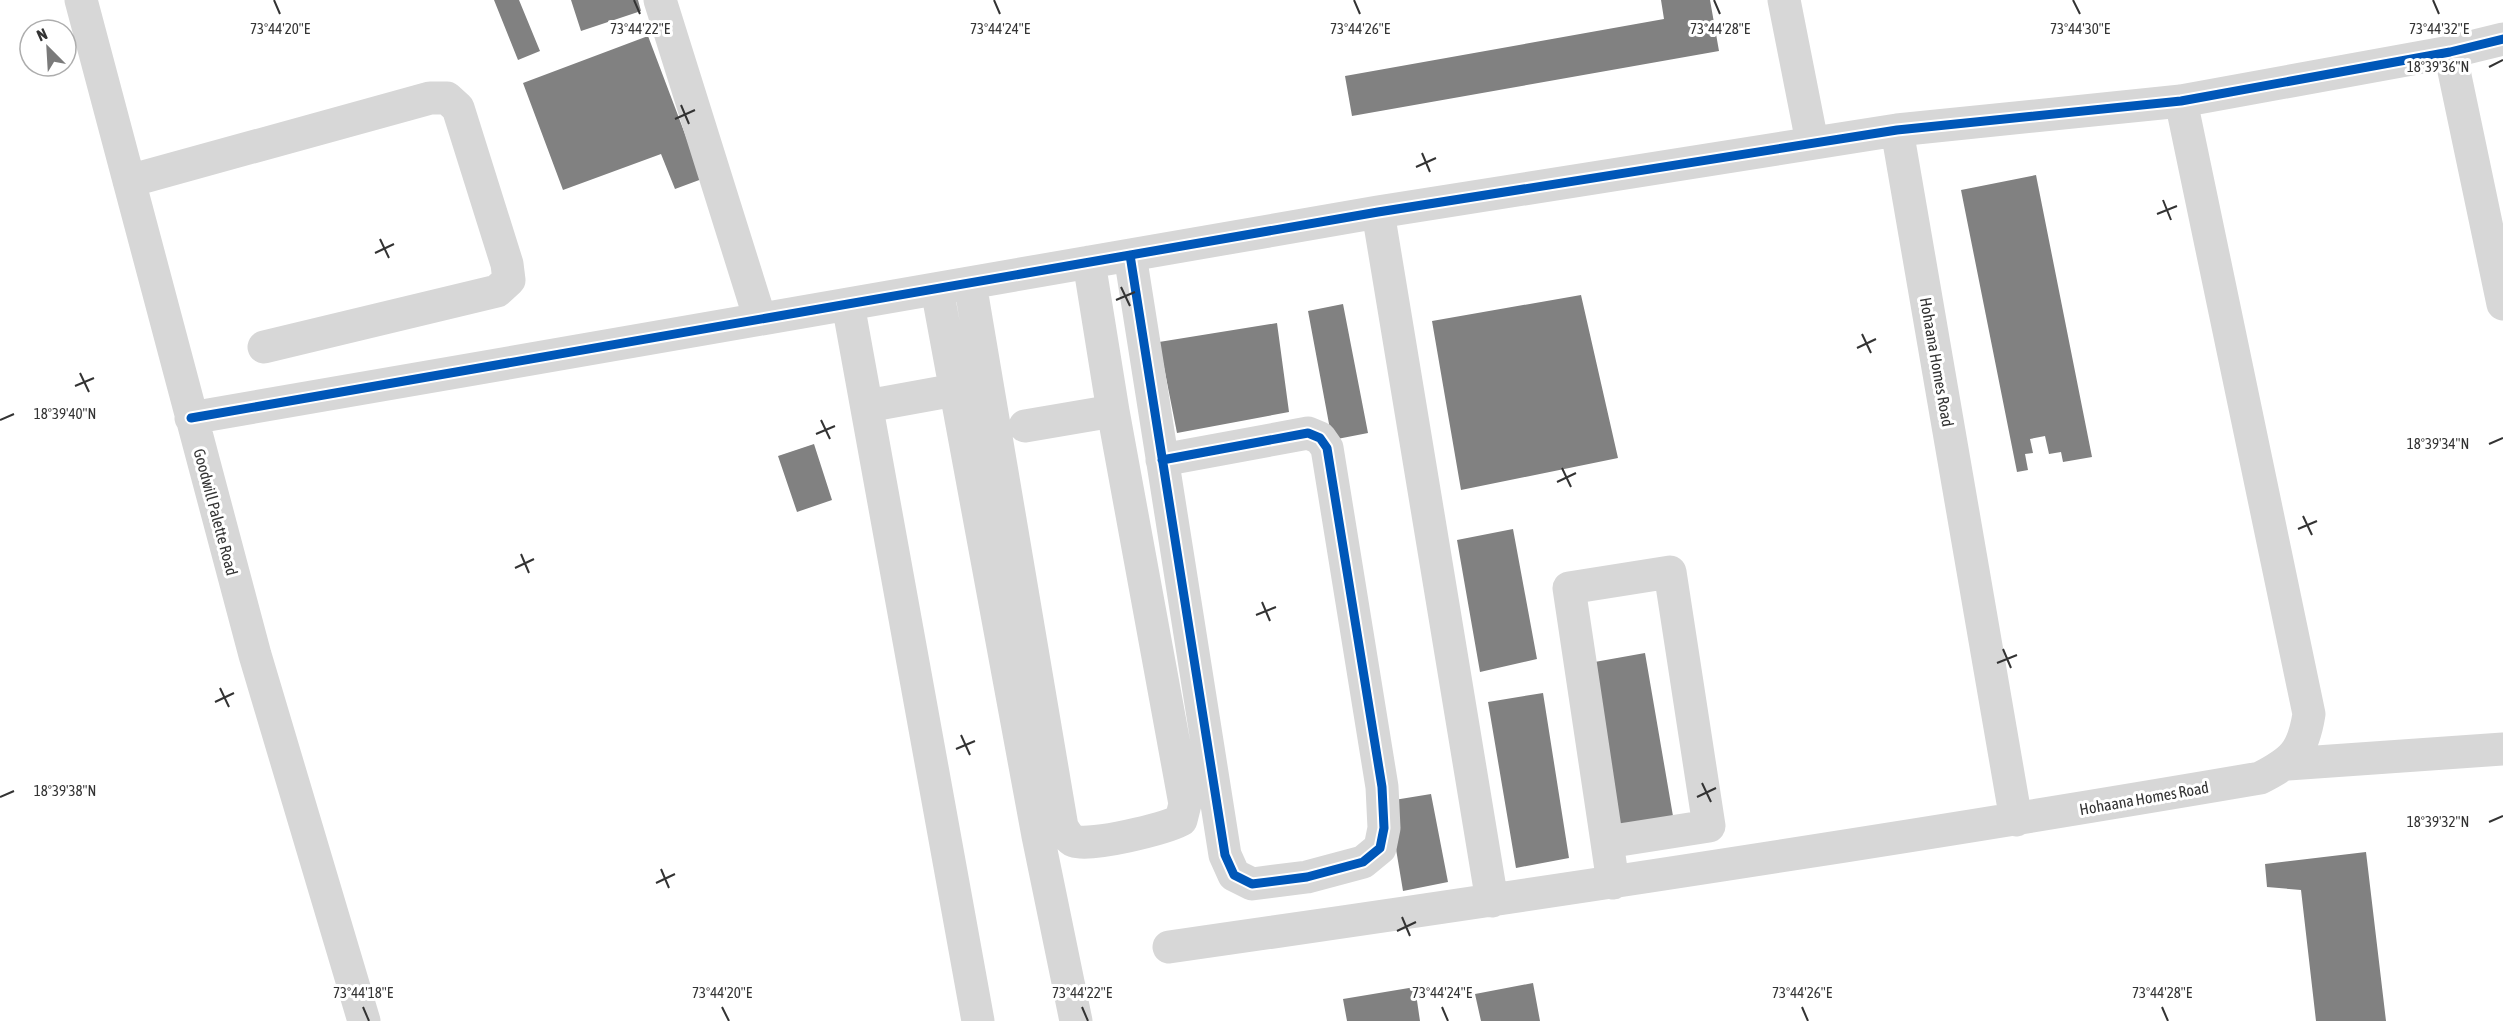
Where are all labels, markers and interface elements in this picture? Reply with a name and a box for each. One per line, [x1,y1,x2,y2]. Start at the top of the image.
north arrow [18,18,78,78]
text: 73°44'20"E [250,20,311,37]
text: 73°44'22"E [610,20,671,37]
text: 73°44'24"E [970,20,1031,37]
text: 73°44'26"E [1330,20,1391,37]
text: 73°44'28"E [1690,20,1751,37]
text: 73°44'30"E [2050,20,2111,37]
text: 73°44'32"E [2409,20,2470,37]
text: N [34,24,50,44]
text: 18°39'36"N [2407,58,2469,75]
street label: Hohaana Homes Road [1917,296,1957,428]
text: 18°39'40"N [34,405,96,422]
text: 18°39'34"N [2407,435,2469,452]
street label: Goodwill Palette Road [190,447,242,577]
street label: Hohaana Homes Road [2078,778,2210,818]
text: 18°39'38"N [34,782,96,799]
text: 18°39'32"N [2407,813,2469,830]
text: 73°44'18"E [333,984,394,1001]
text: 73°44'20"E [692,984,753,1001]
text: 73°44'22"E [1052,984,1113,1001]
text: 73°44'24"E [1412,984,1473,1001]
text: 73°44'26"E [1772,984,1833,1001]
text: 73°44'28"E [2132,984,2193,1001]

